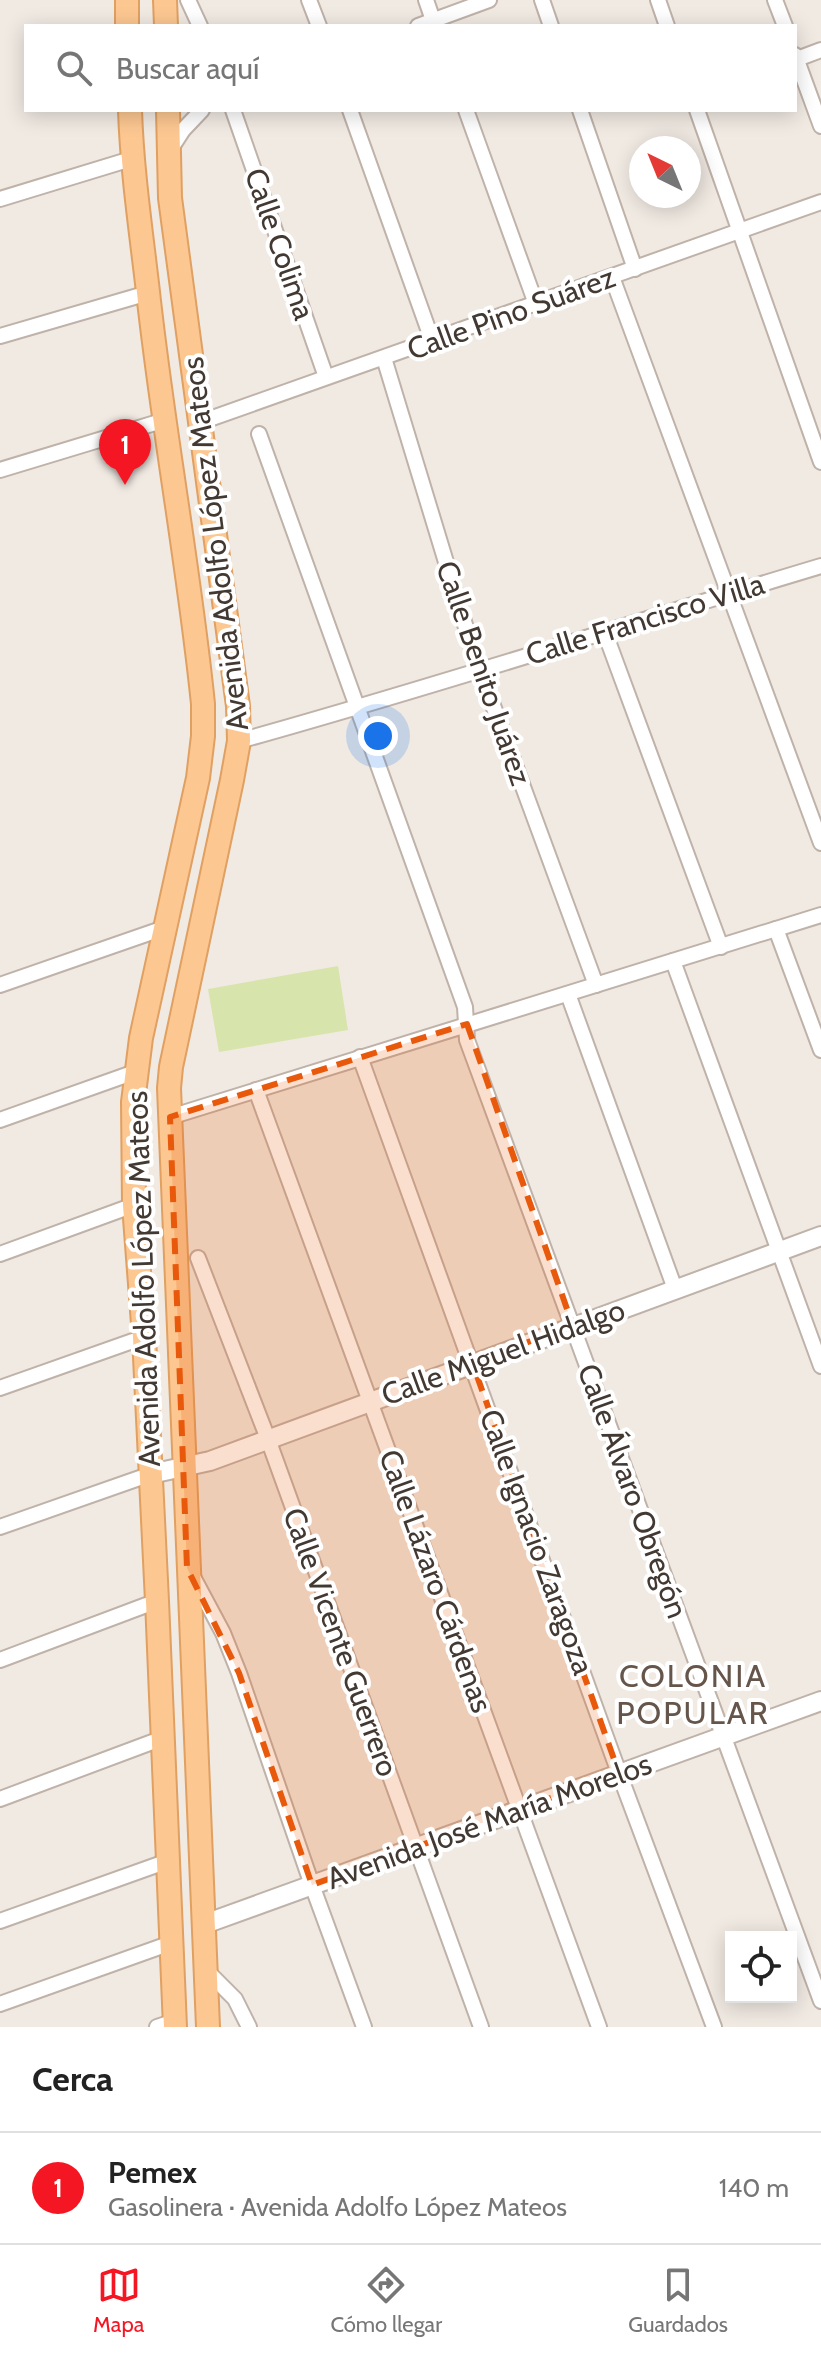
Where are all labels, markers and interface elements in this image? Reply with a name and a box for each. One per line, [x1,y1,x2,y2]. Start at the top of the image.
search box [24,24,797,112]
icon: search [52,46,96,90]
text: Buscar aquí [116,50,259,87]
north arrow [629,136,701,208]
street label: Calle Colima [237,163,323,325]
street label: Calle Pino Suárez [402,258,620,368]
street label: Avenida Adolfo López Mateos [174,355,256,733]
pin: 1 [99,419,151,485]
street label: Calle Benito Juárez [428,556,540,790]
street label: Calle Francisco Villa [521,565,769,673]
your location [358,716,398,756]
street label: Avenida Adolfo López Mateos [118,1090,168,1468]
street label: Calle Miguel Hidalgo [376,1291,630,1413]
street label: Calle Álvaro Obregón [570,1359,696,1623]
street label: Calle Ignacio Zaragoza [472,1404,602,1680]
street label: Calle Lázaro Cárdenas [371,1445,501,1717]
street label: Calle Vicente Guerrero [275,1503,407,1781]
district label: COLONIA POPULAR [616,1656,770,1732]
street label: Avenida José María Morelos [322,1745,656,1897]
map controls [725,1931,797,2003]
button: locate [725,1931,797,2003]
text: Cerca [32,2058,113,2100]
text: Pemex [108,2154,197,2191]
text: 1 [53,2172,63,2204]
text: 140 m [719,2172,789,2204]
text: Gasolinera · Avenida Adolfo López Mateos [108,2191,567,2223]
tab: Mapa [93,2263,144,2338]
tab: Cómo llegar [330,2263,442,2338]
tab: Guardados [628,2263,728,2338]

